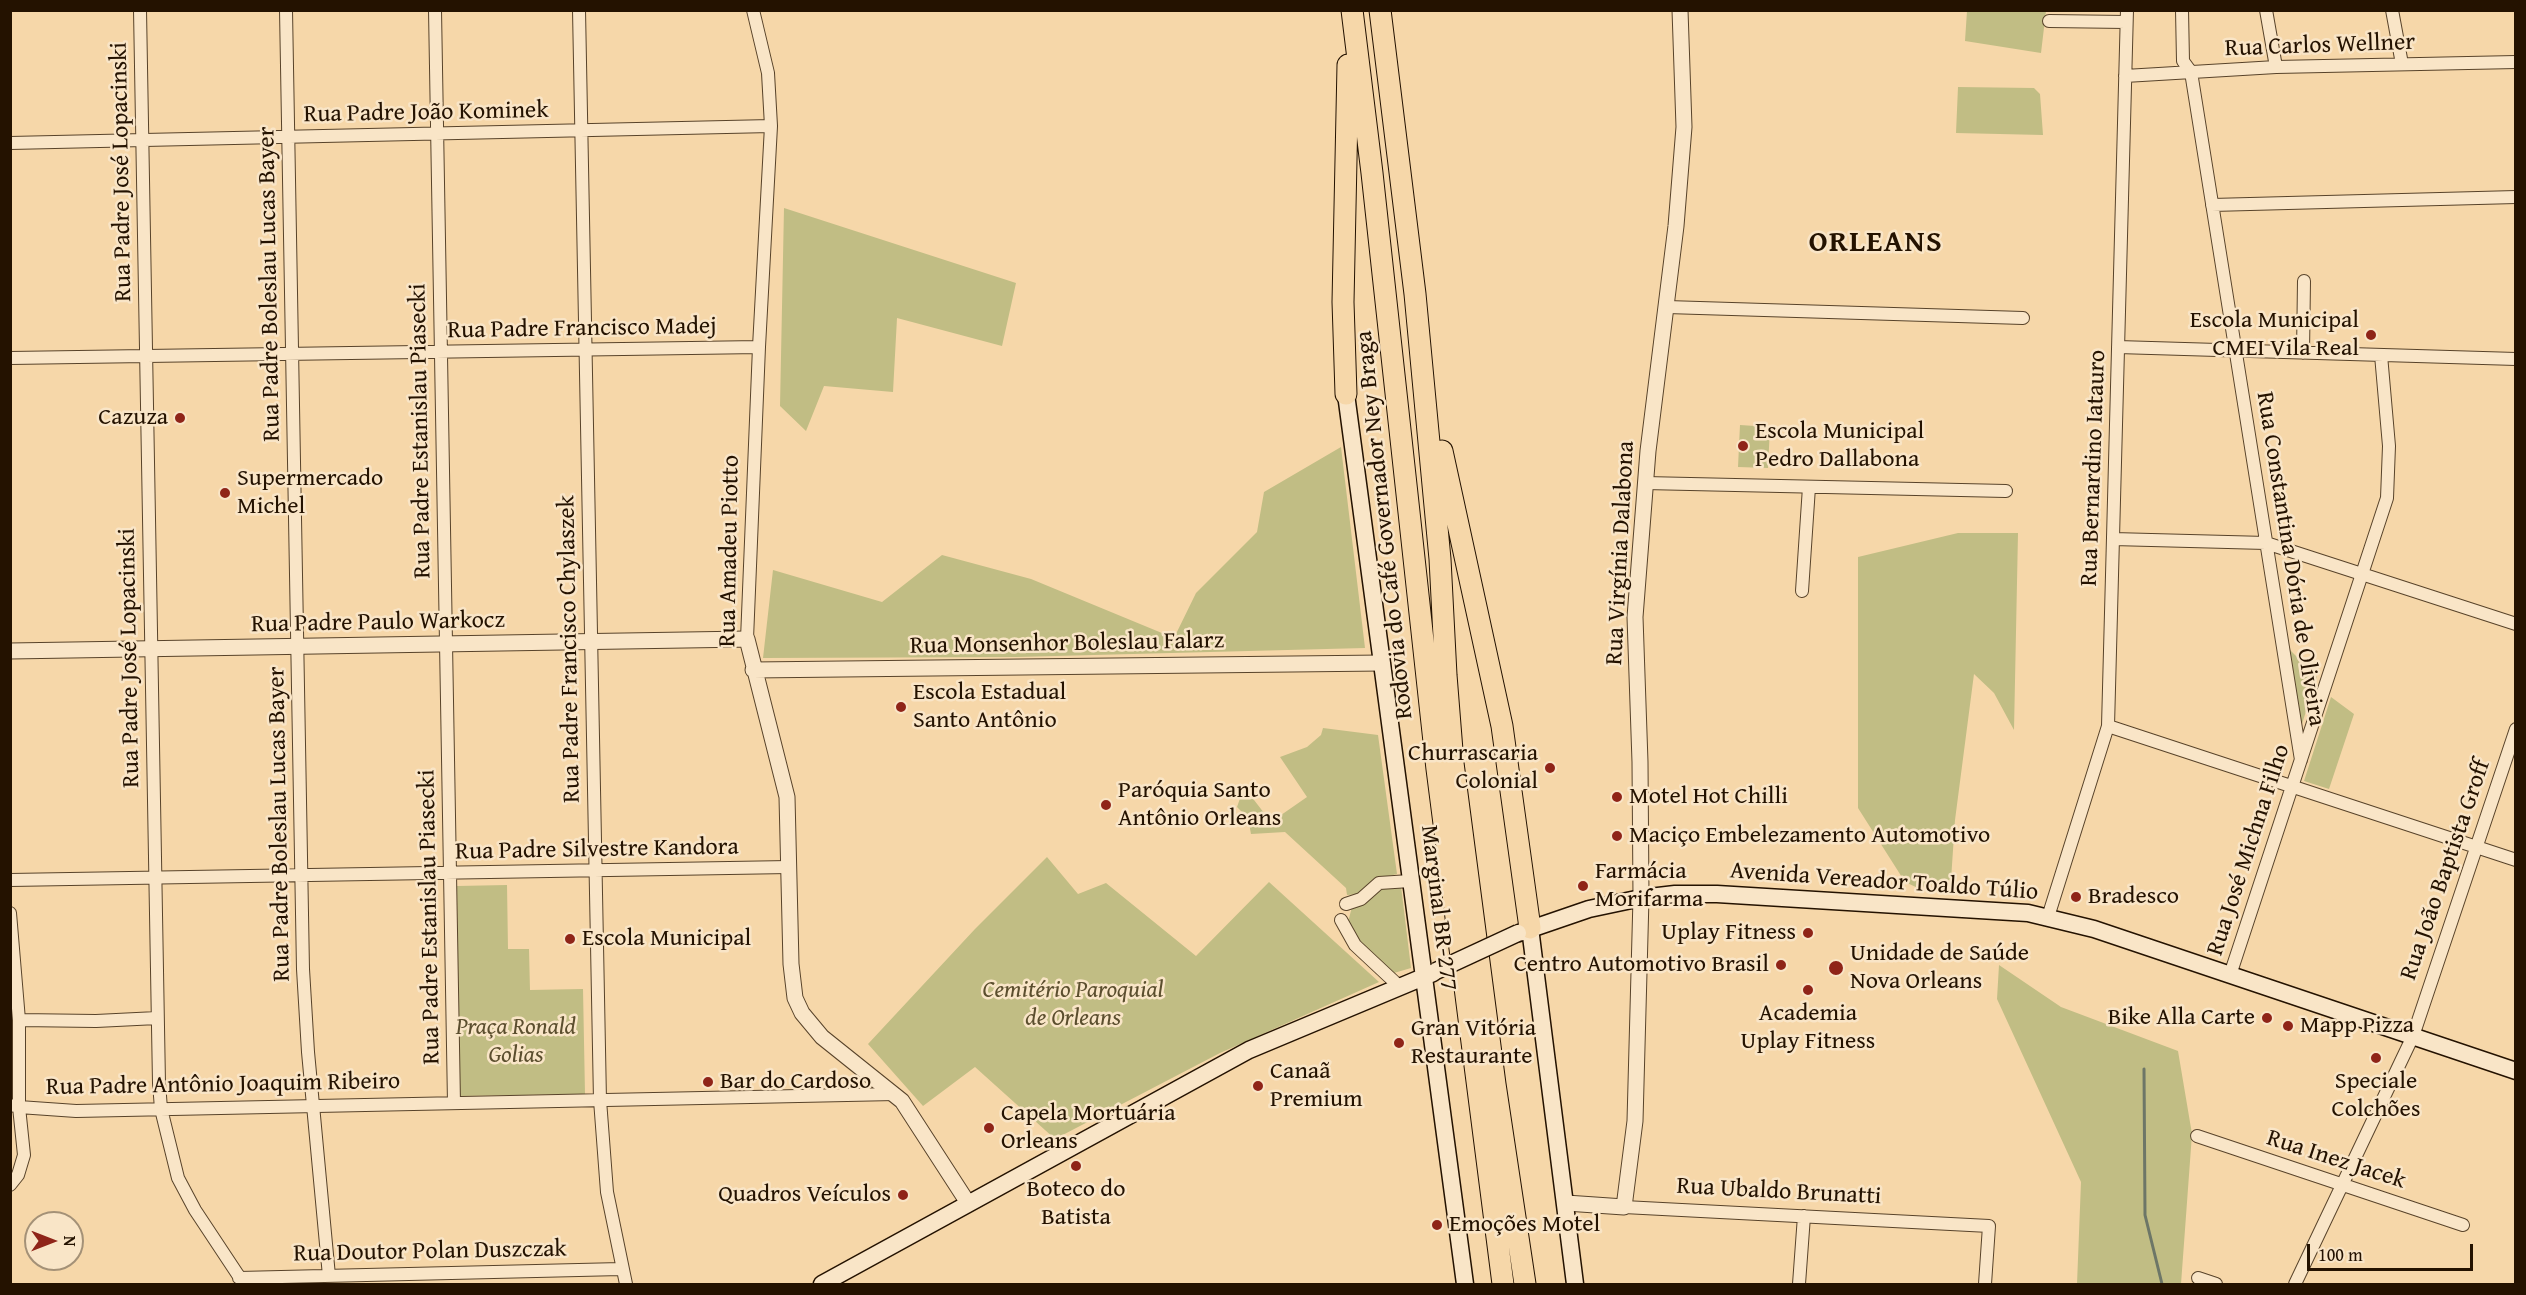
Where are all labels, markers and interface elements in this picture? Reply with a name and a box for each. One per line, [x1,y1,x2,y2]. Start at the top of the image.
street label: Rua Carlos Wellner [2224,28,2416,64]
street label: Rua Padre José Lopacinski [105,42,139,302]
street label: Rua Padre João Kominek [303,96,549,130]
street label: Rua Padre Boleslau Lucas Bayer [253,126,287,442]
district label: ORLEANS [1809,225,1943,261]
street label: Rua Padre Estanislau Piasecki [404,283,438,579]
place label: Escola Municipal CMEI Vila Real [2190,307,2359,363]
street label: Rua Padre Francisco Madej [447,312,717,346]
marker: Escola Municipal CMEI Vila Real [2364,328,2378,342]
street label: Rodovia do Café Governador Ney Braga [1350,329,1420,721]
street label: Rua Bernardino Iatauro [2075,349,2113,587]
street label: Rua Constantina Dória de Oliveira [2249,390,2331,728]
place label: Cazuza [98,404,168,432]
marker: Cazuza [173,411,187,425]
place label: Escola Municipal Pedro Dallabona [1755,418,1924,474]
marker: Escola Municipal Pedro Dallabona [1736,439,1750,453]
street label: Rua Virgínia Dalabona [1601,440,1641,666]
street label: Rua Amadeu Piotto [714,455,746,647]
place label: Supermercado Michel [237,465,383,521]
marker: Supermercado Michel [218,486,232,500]
street label: Rua Padre Francisco Chylaszek [553,495,587,803]
street label: Rua Padre José Lopacinski [113,528,147,788]
street label: Rua Padre Paulo Warkocz [251,606,505,640]
street label: Rua Monsenhor Boleslau Falarz [910,627,1224,661]
street label: Rua Padre Boleslau Lucas Bayer [263,666,297,982]
place label: Escola Estadual Santo Antônio [913,679,1066,735]
marker: Escola Estadual Santo Antônio [894,700,908,714]
place label: Churrascaria Colonial [1408,740,1538,796]
street label: Rua José Michna Filho [2201,741,2297,959]
street label: Rua João Baptista Groff [2395,756,2497,984]
marker: Churrascaria Colonial [1543,761,1557,775]
street label: Rua Padre Estanislau Piasecki [413,769,447,1065]
place label: Paróquia Santo Antônio Orleans [1118,777,1281,833]
place label: Motel Hot Chilli [1629,783,1788,811]
marker: Motel Hot Chilli [1610,790,1624,804]
marker: Paróquia Santo Antônio Orleans [1099,798,1113,812]
place label: Maciço Embelezamento Automotivo [1629,822,1990,850]
street label: Marginal BR-277 [1414,823,1462,993]
marker: Maciço Embelezamento Automotivo [1610,829,1624,843]
street label: Rua Padre Silvestre Kandora [455,833,739,867]
street label: Avenida Vereador Toaldo Túlio [1729,857,2039,907]
place label: Farmácia Morifarma [1595,858,1703,914]
marker: Farmácia Morifarma [1576,879,1590,893]
place label: Bradesco [2088,883,2179,911]
marker: Bradesco [2069,890,2083,904]
place label: Uplay Fitness [1661,919,1796,947]
place label: Escola Municipal [582,925,751,953]
marker: Uplay Fitness [1801,926,1815,940]
marker: Escola Municipal [563,932,577,946]
place label: Unidade de Saúde Nova Orleans [1850,940,2029,996]
place label: Centro Automotivo Brasil [1514,951,1769,979]
marker: Centro Automotivo Brasil [1774,958,1788,972]
marker: Unidade de Saúde Nova Orleans [1827,959,1845,977]
park label: Cemitério Paroquial de Orleans [983,977,1163,1033]
marker: Academia Uplay Fitness [1801,983,1815,997]
place label: Academia Uplay Fitness [1741,1000,1875,1056]
place label: Bike Alla Carte [2108,1004,2255,1032]
marker: Bike Alla Carte [2260,1011,2274,1025]
place label: Mapp Pizza [2300,1012,2414,1040]
park label: Praça Ronald Golias [456,1014,576,1070]
place label: Gran Vitória Restaurante [1411,1015,1536,1071]
marker: Mapp Pizza [2281,1019,2295,1033]
marker: Gran Vitória Restaurante [1392,1036,1406,1050]
marker: Speciale Colchões [2369,1051,2383,1065]
place label: Canaã Premium [1270,1058,1363,1114]
street label: Rua Padre Antônio Joaquim Ribeiro [46,1068,400,1102]
place label: Bar do Cardoso [720,1068,871,1096]
place label: Speciale Colchões [2332,1068,2420,1124]
marker: Bar do Cardoso [701,1075,715,1089]
marker: Canaã Premium [1251,1079,1265,1093]
place label: Capela Mortuária Orleans [1001,1100,1176,1156]
marker: Capela Mortuária Orleans [982,1121,996,1135]
street label: Rua Inez Jacek [2263,1124,2409,1196]
marker: Boteco do Batista [1069,1159,1083,1173]
street label: Rua Ubaldo Brunatti [1676,1172,1882,1212]
place label: Boteco do Batista [1027,1176,1125,1232]
place label: Quadros Veículos [718,1181,891,1209]
marker: Quadros Veículos [896,1188,910,1202]
north arrow [24,1211,84,1271]
place label: Emoções Motel [1449,1211,1600,1239]
marker: Emoções Motel [1430,1218,1444,1232]
scale bar [2310,1232,2476,1270]
street label: Rua Doutor Polan Duszczak [293,1235,567,1269]
text: N [58,1236,82,1246]
text: 100 m [2318,1241,2363,1268]

